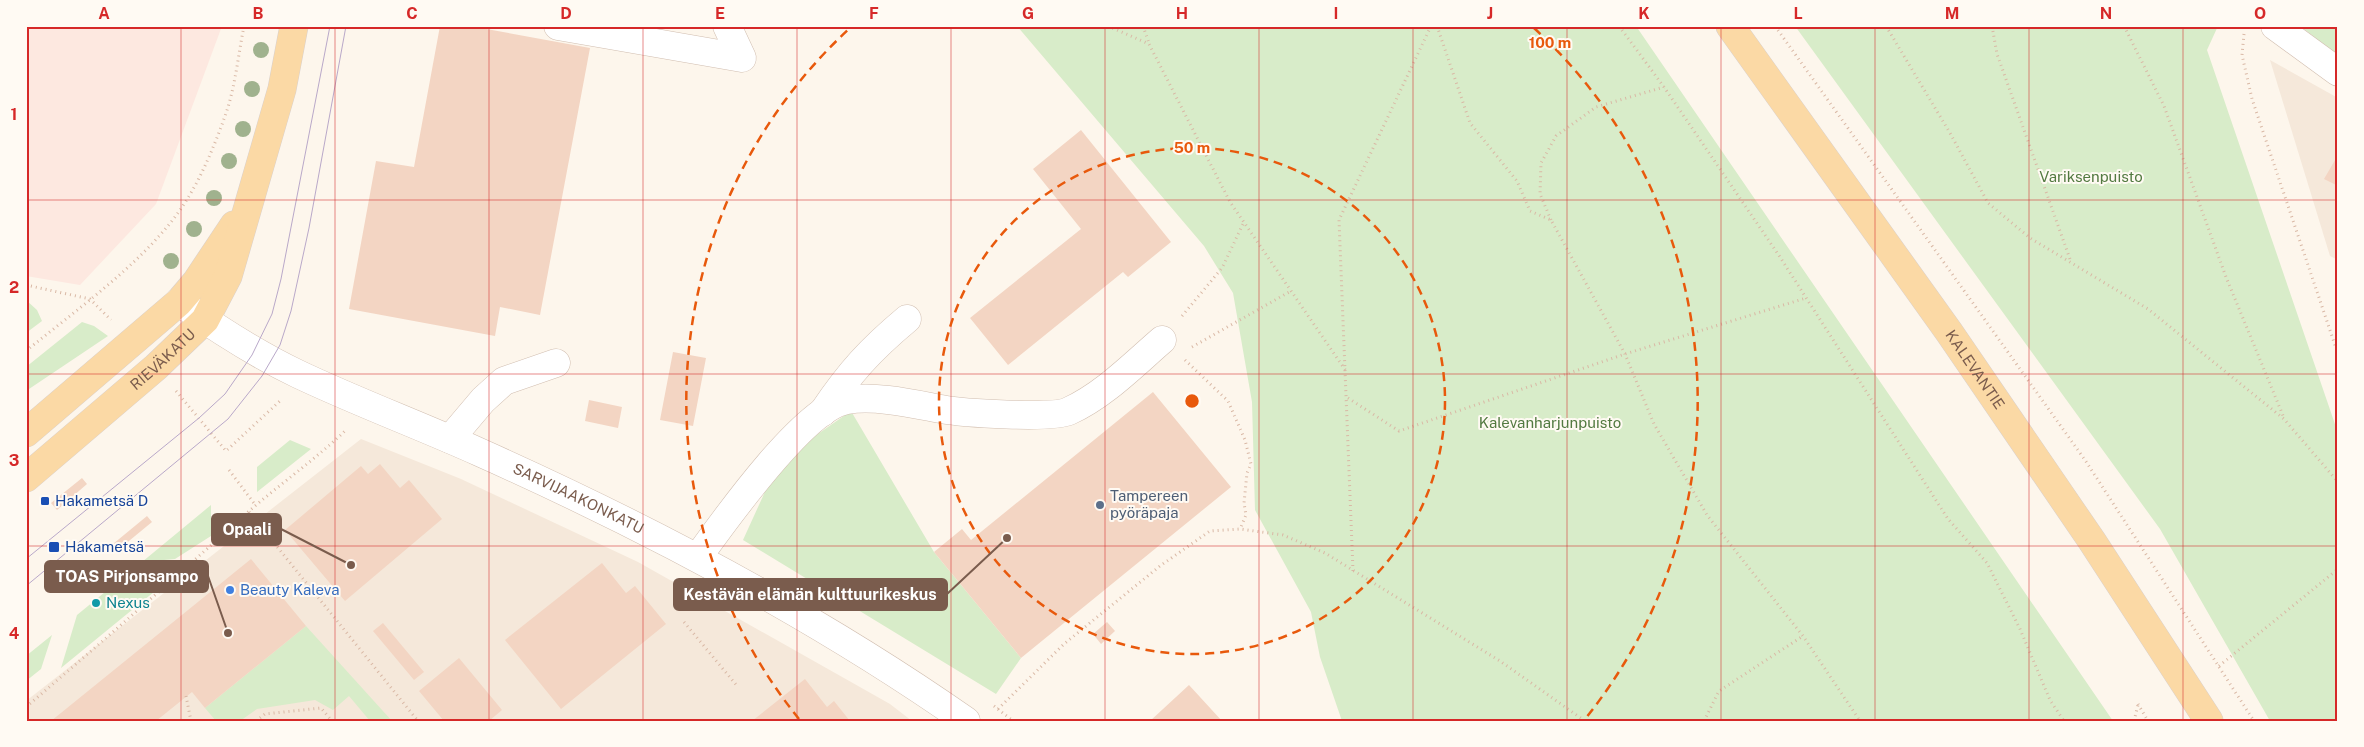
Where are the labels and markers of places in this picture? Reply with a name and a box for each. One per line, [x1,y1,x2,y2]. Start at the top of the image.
centre of rings [1183,392,1201,410]
place label: Tampereen pyöräpaja [1110,487,1188,521]
place label: Hakametsä D [55,492,148,509]
marker: Hakametsä D [39,495,51,507]
marker: Tampereen pyöräpaja [1094,499,1106,511]
callout: Opaali [212,514,281,545]
place label: Hakametsä [65,538,144,555]
marker: Hakametsä [47,540,61,554]
callout: TOAS Pirjonsampo [45,561,208,592]
callout: Kestävän elämän kulttuurikeskus [674,579,947,610]
place label: Beauty Kaleva [240,581,340,598]
marker: Beauty Kaleva [224,584,236,596]
place label: Nexus [106,594,150,611]
marker: Nexus [90,597,102,609]

